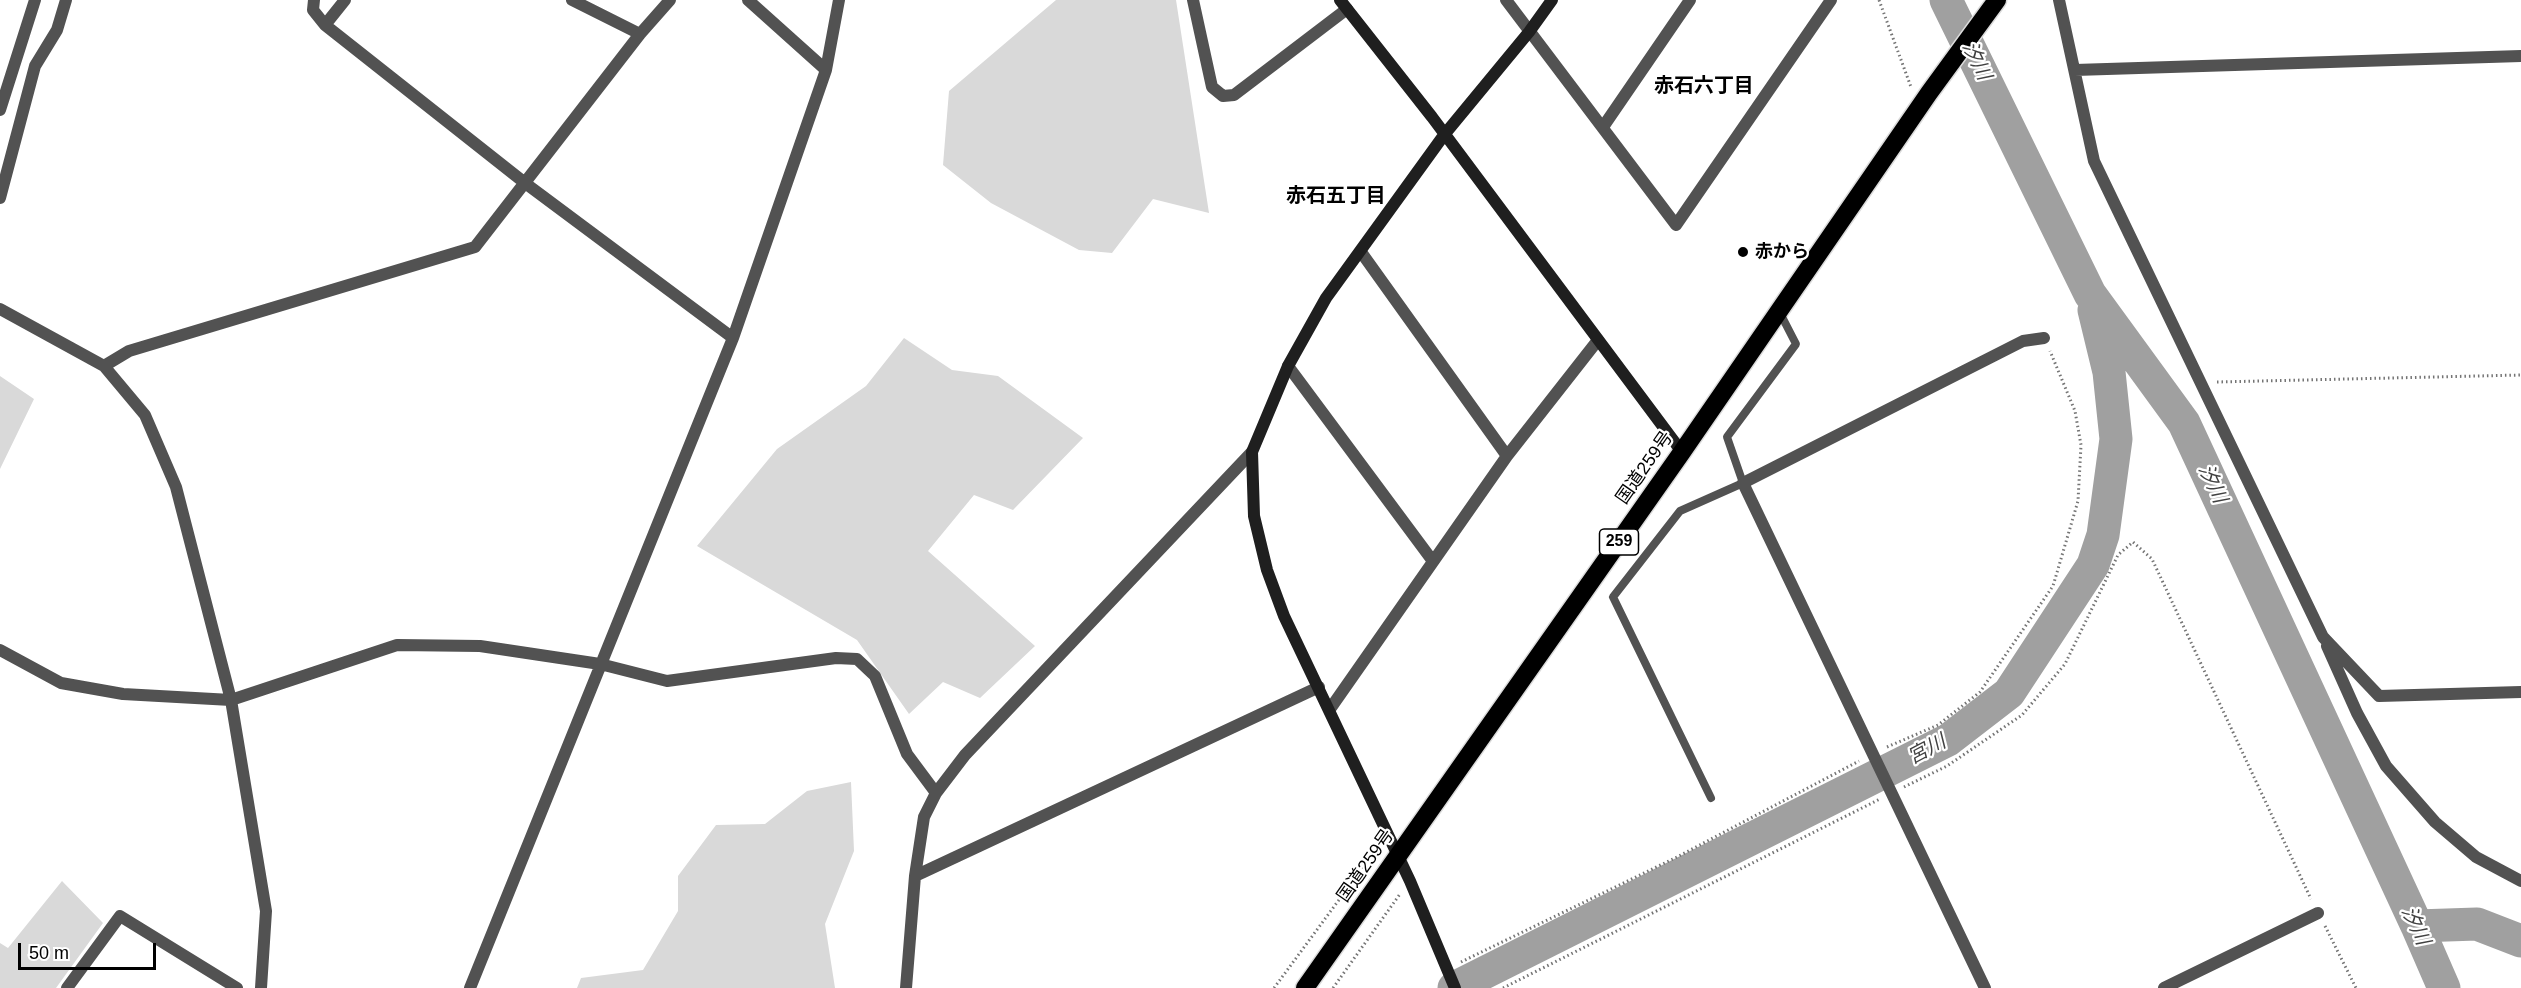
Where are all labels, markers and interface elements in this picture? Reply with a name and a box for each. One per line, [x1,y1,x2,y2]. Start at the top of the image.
water label: 汐川 [1956,38,1996,84]
district label: 赤石六丁目 [1654,74,1754,98]
district label: 赤石五丁目 [1286,184,1386,208]
place label: 赤から [1755,241,1809,263]
marker: 赤から [1736,245,1750,259]
street label: 国道259号 [1612,427,1678,509]
water label: 汐川 [2193,461,2231,507]
road number: 259 [1600,529,1638,555]
water label: 宮川 [1904,730,1950,770]
street label: 国道259号 [1333,825,1399,907]
water label: 汐川 [2396,903,2434,949]
scale bar [21,931,159,969]
text: 50 m [29,943,69,963]

